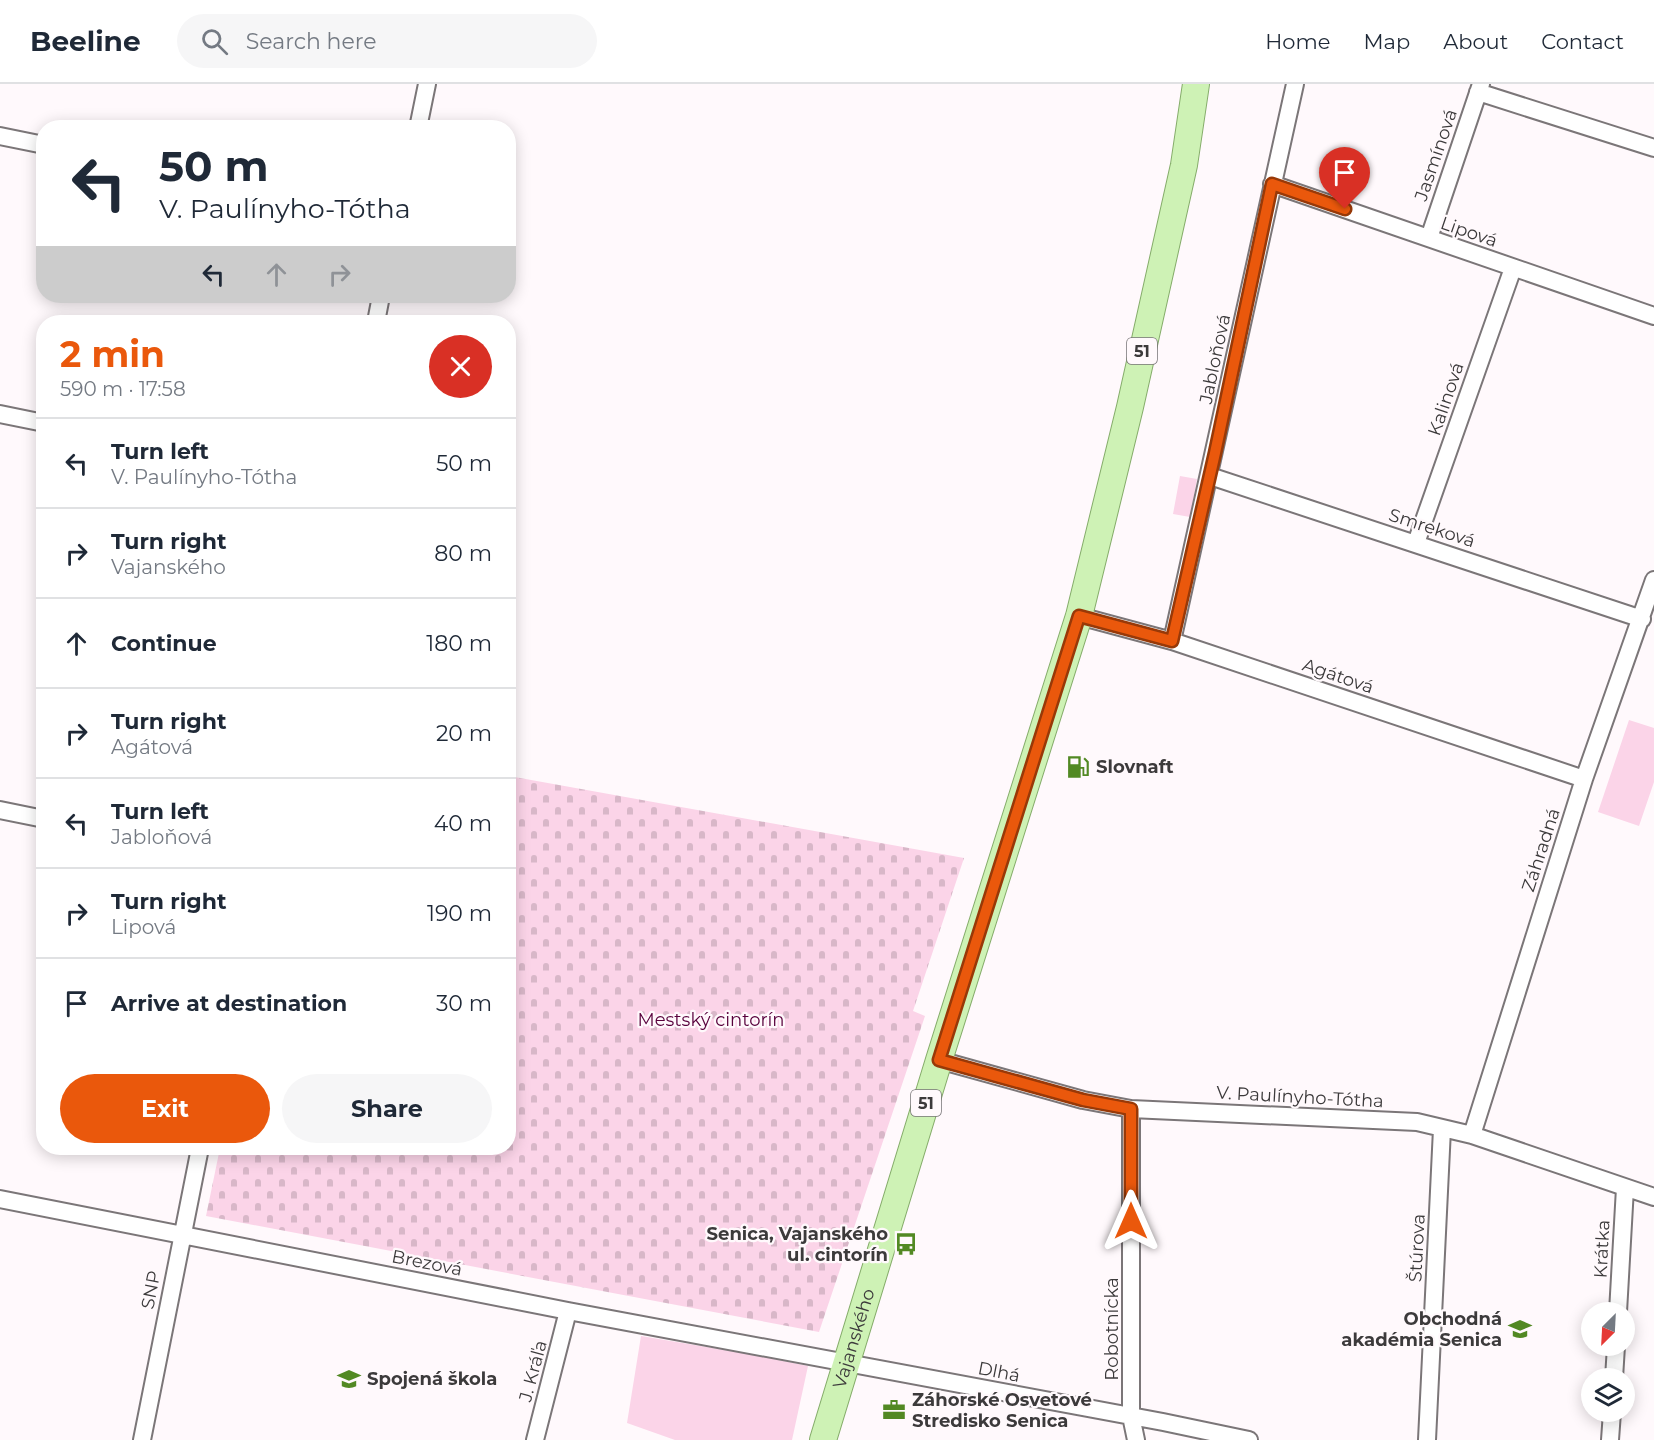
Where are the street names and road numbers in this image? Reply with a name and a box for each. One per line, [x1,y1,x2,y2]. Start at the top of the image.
street label: Jasmínová [1410,106,1462,205]
street label: Lipová [1438,212,1500,252]
street label: Jabloňová [1195,312,1235,407]
road number: 51 [1127,338,1157,364]
street label: Kalinová [1423,359,1469,439]
street label: Smreková [1386,504,1478,552]
street label: Agátová [1300,654,1376,698]
street label: Záhradná [1517,805,1565,895]
street label: V. Paulínyho-Tótha [1216,1082,1384,1112]
road number: 51 [911,1090,941,1116]
street label: Štúrova [1404,1213,1430,1283]
street label: Krátka [1589,1219,1615,1279]
street label: Brezová [390,1245,464,1281]
street label: SNP [137,1269,165,1311]
street label: Robotnícka [1101,1277,1123,1381]
street label: Vajanského [828,1286,880,1391]
street label: J. Kráľa [514,1338,552,1405]
street label: Dlhá [976,1357,1022,1387]

